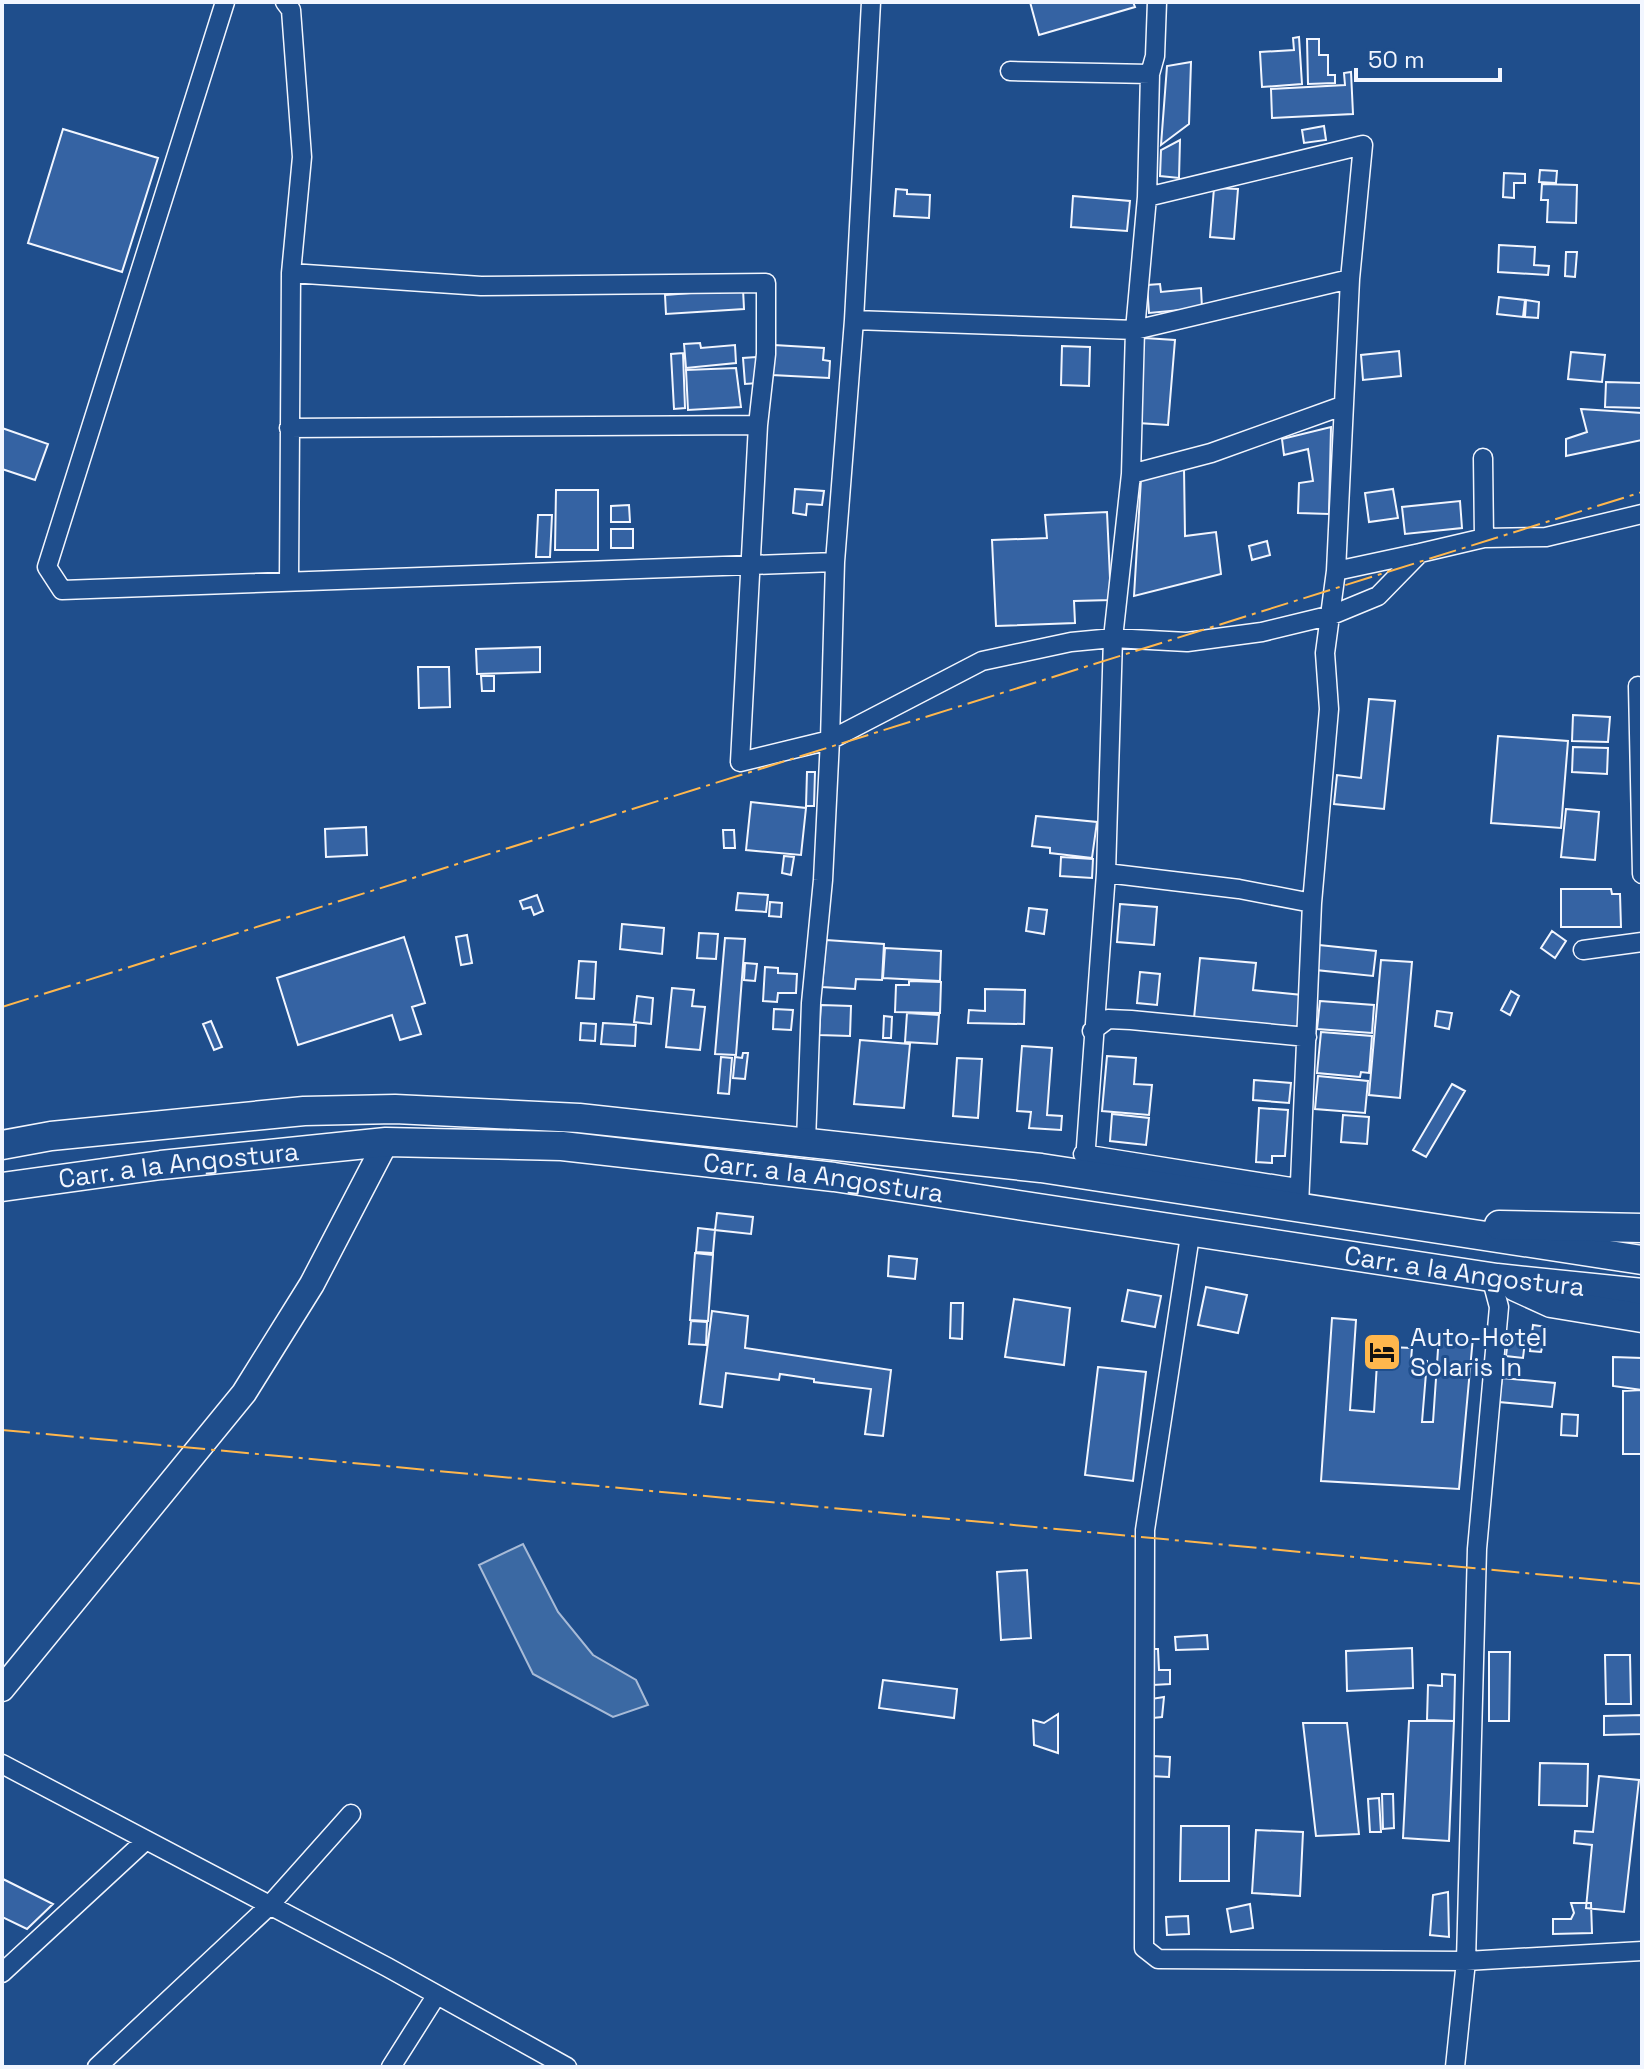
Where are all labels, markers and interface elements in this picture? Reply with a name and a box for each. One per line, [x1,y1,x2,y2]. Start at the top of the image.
scale bar [1356,32,1500,82]
text: 50 m [1368,44,1425,75]
street label: Carr. a la Angostura [56,1134,301,1196]
street label: Carr. a la Angostura [701,1145,946,1210]
street label: Carr. a la Angostura [1342,1238,1586,1304]
place label: Auto-Hotel Solaris In [1410,1320,1548,1384]
hotel icon: Auto-Hotel Solaris In [1361,1331,1403,1373]

